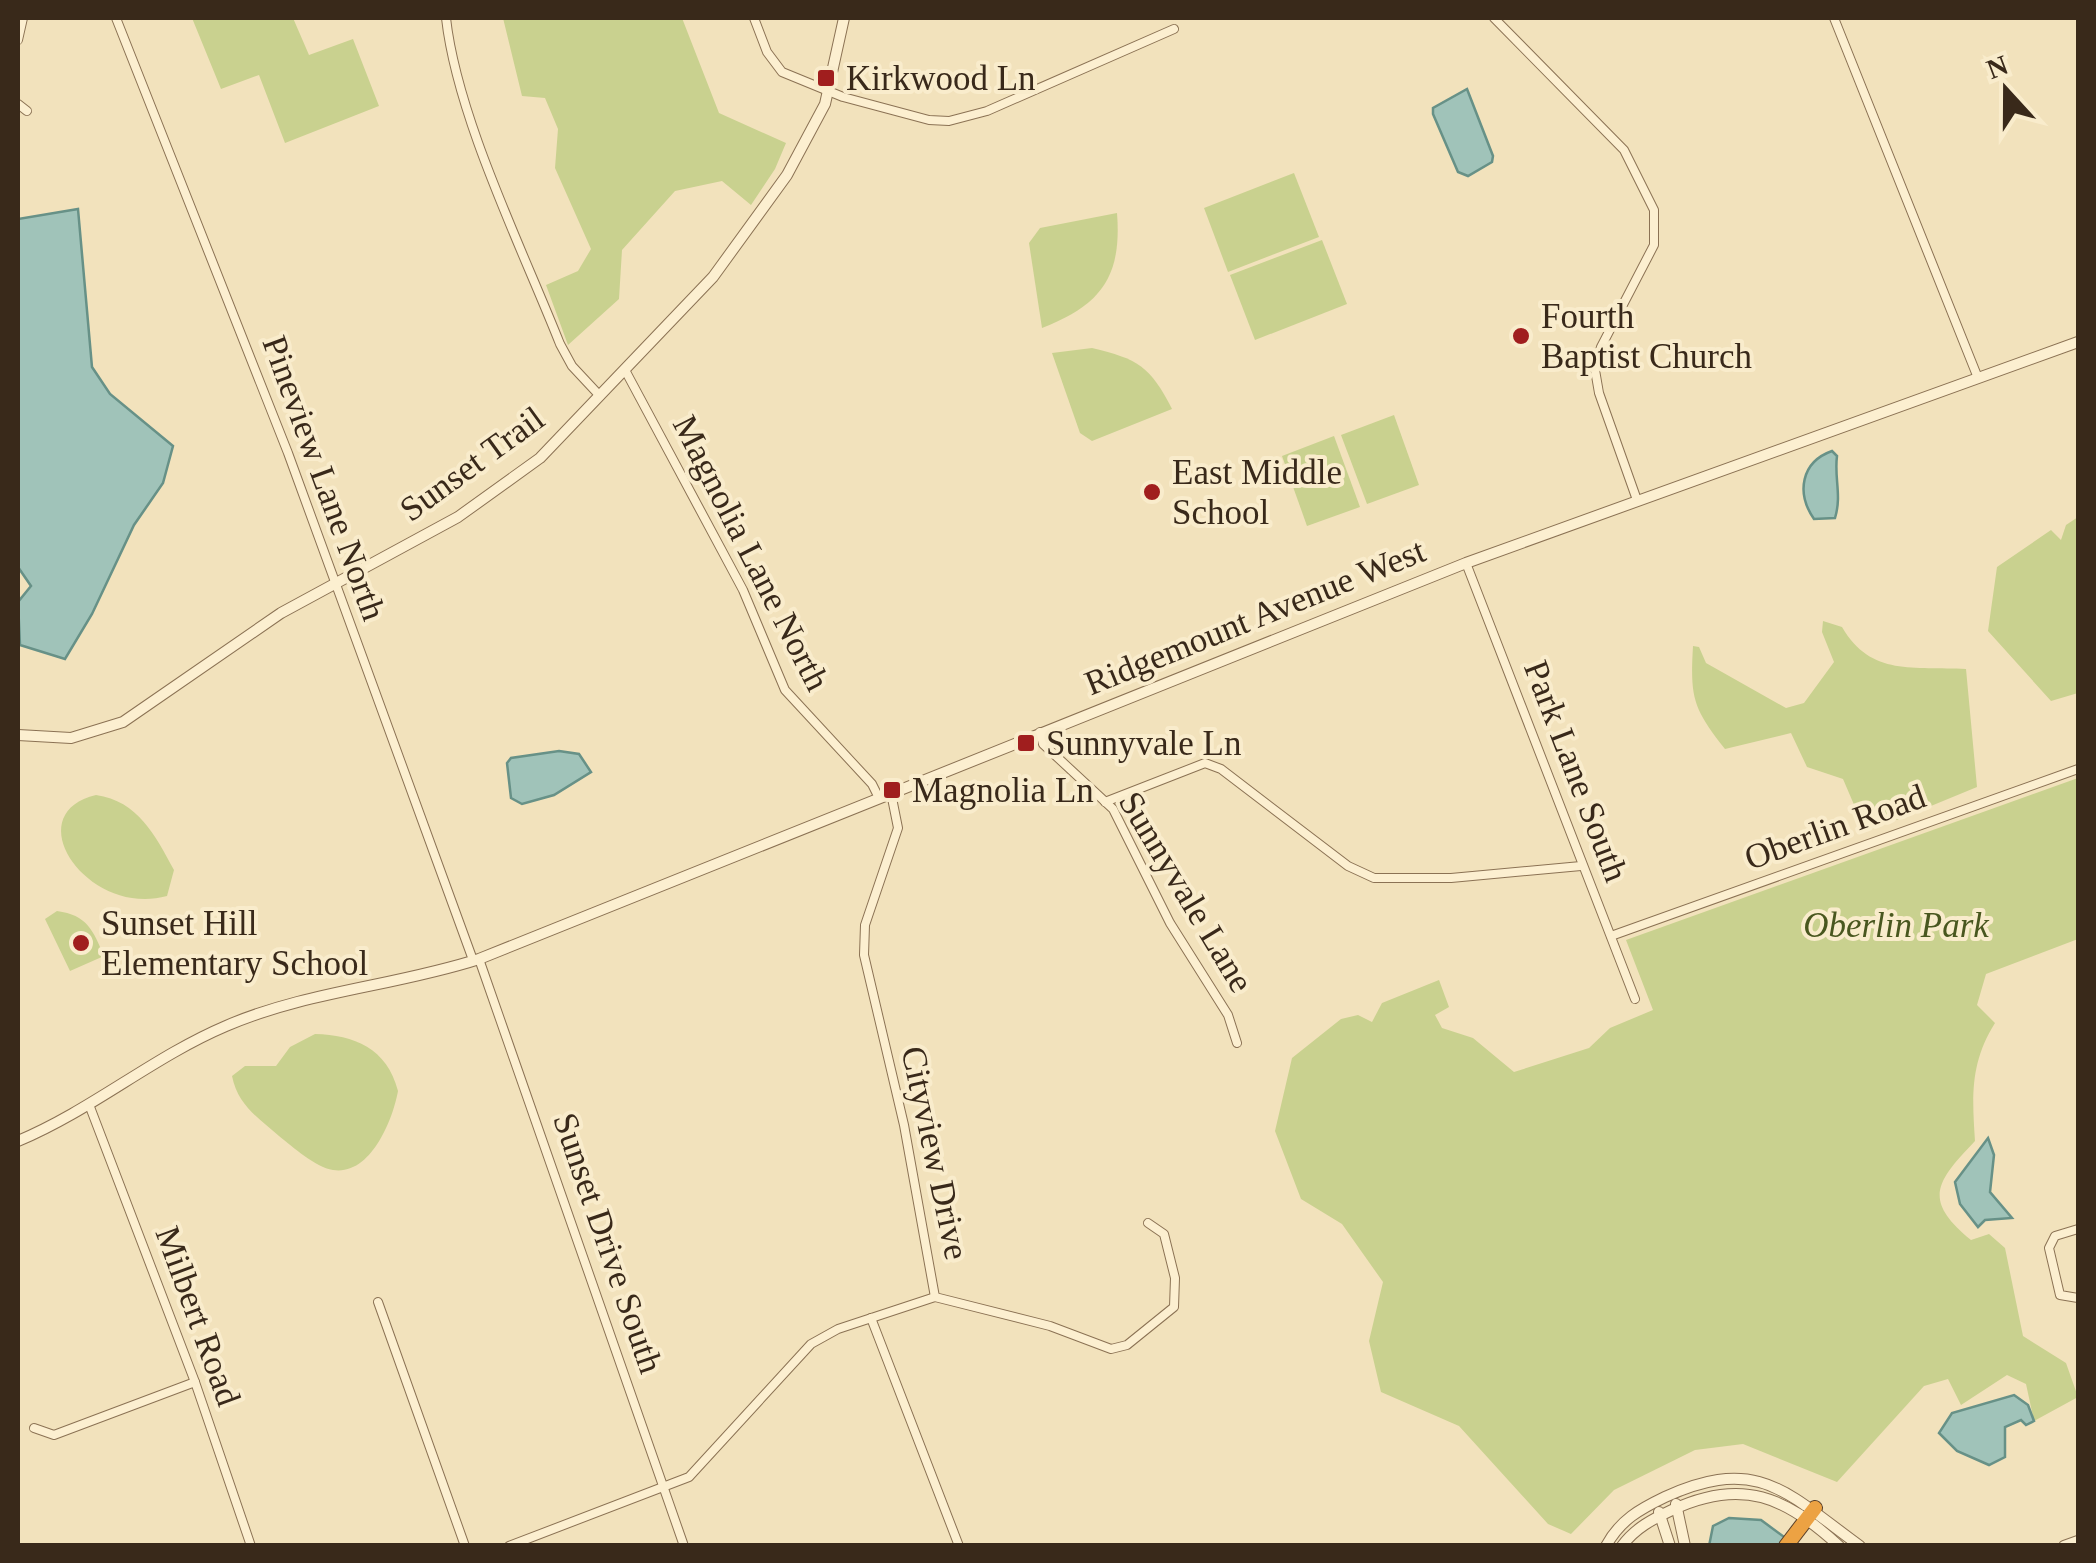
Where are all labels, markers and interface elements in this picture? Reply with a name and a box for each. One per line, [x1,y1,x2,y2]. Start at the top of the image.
north arrow [1956,40,2056,140]
text: N [1982,49,2012,85]
place label: Kirkwood Ln [846,59,1036,98]
marker: Kirkwood Ln [815,67,837,89]
place label: Fourth Baptist Church [1541,297,1752,376]
marker: Fourth Baptist Church [1510,325,1532,347]
street label: Pineview Lane North [254,331,394,626]
street label: Sunset Trail [392,399,552,529]
street label: Magnolia Lane North [665,409,837,697]
place label: East Middle School [1172,453,1342,532]
marker: East Middle School [1141,481,1163,503]
street label: Ridgemount Avenue West [1079,531,1431,703]
street label: Park Lane South [1516,655,1636,887]
place label: Sunnyvale Ln [1046,724,1241,763]
marker: Sunnyvale Ln [1015,732,1037,754]
place label: Magnolia Ln [912,771,1094,810]
street label: Oberlin Road [1739,776,1931,878]
marker: Magnolia Ln [881,779,903,801]
street label: Sunnyvale Lane [1111,785,1261,999]
place label: Sunset Hill Elementary School [101,904,369,983]
park label: Oberlin Park [1803,906,1990,945]
marker: Sunset Hill Elementary School [70,932,92,954]
street label: Cityview Drive [893,1043,977,1263]
street label: Sunset Drive South [545,1108,671,1379]
street label: Milbert Road [148,1221,249,1411]

